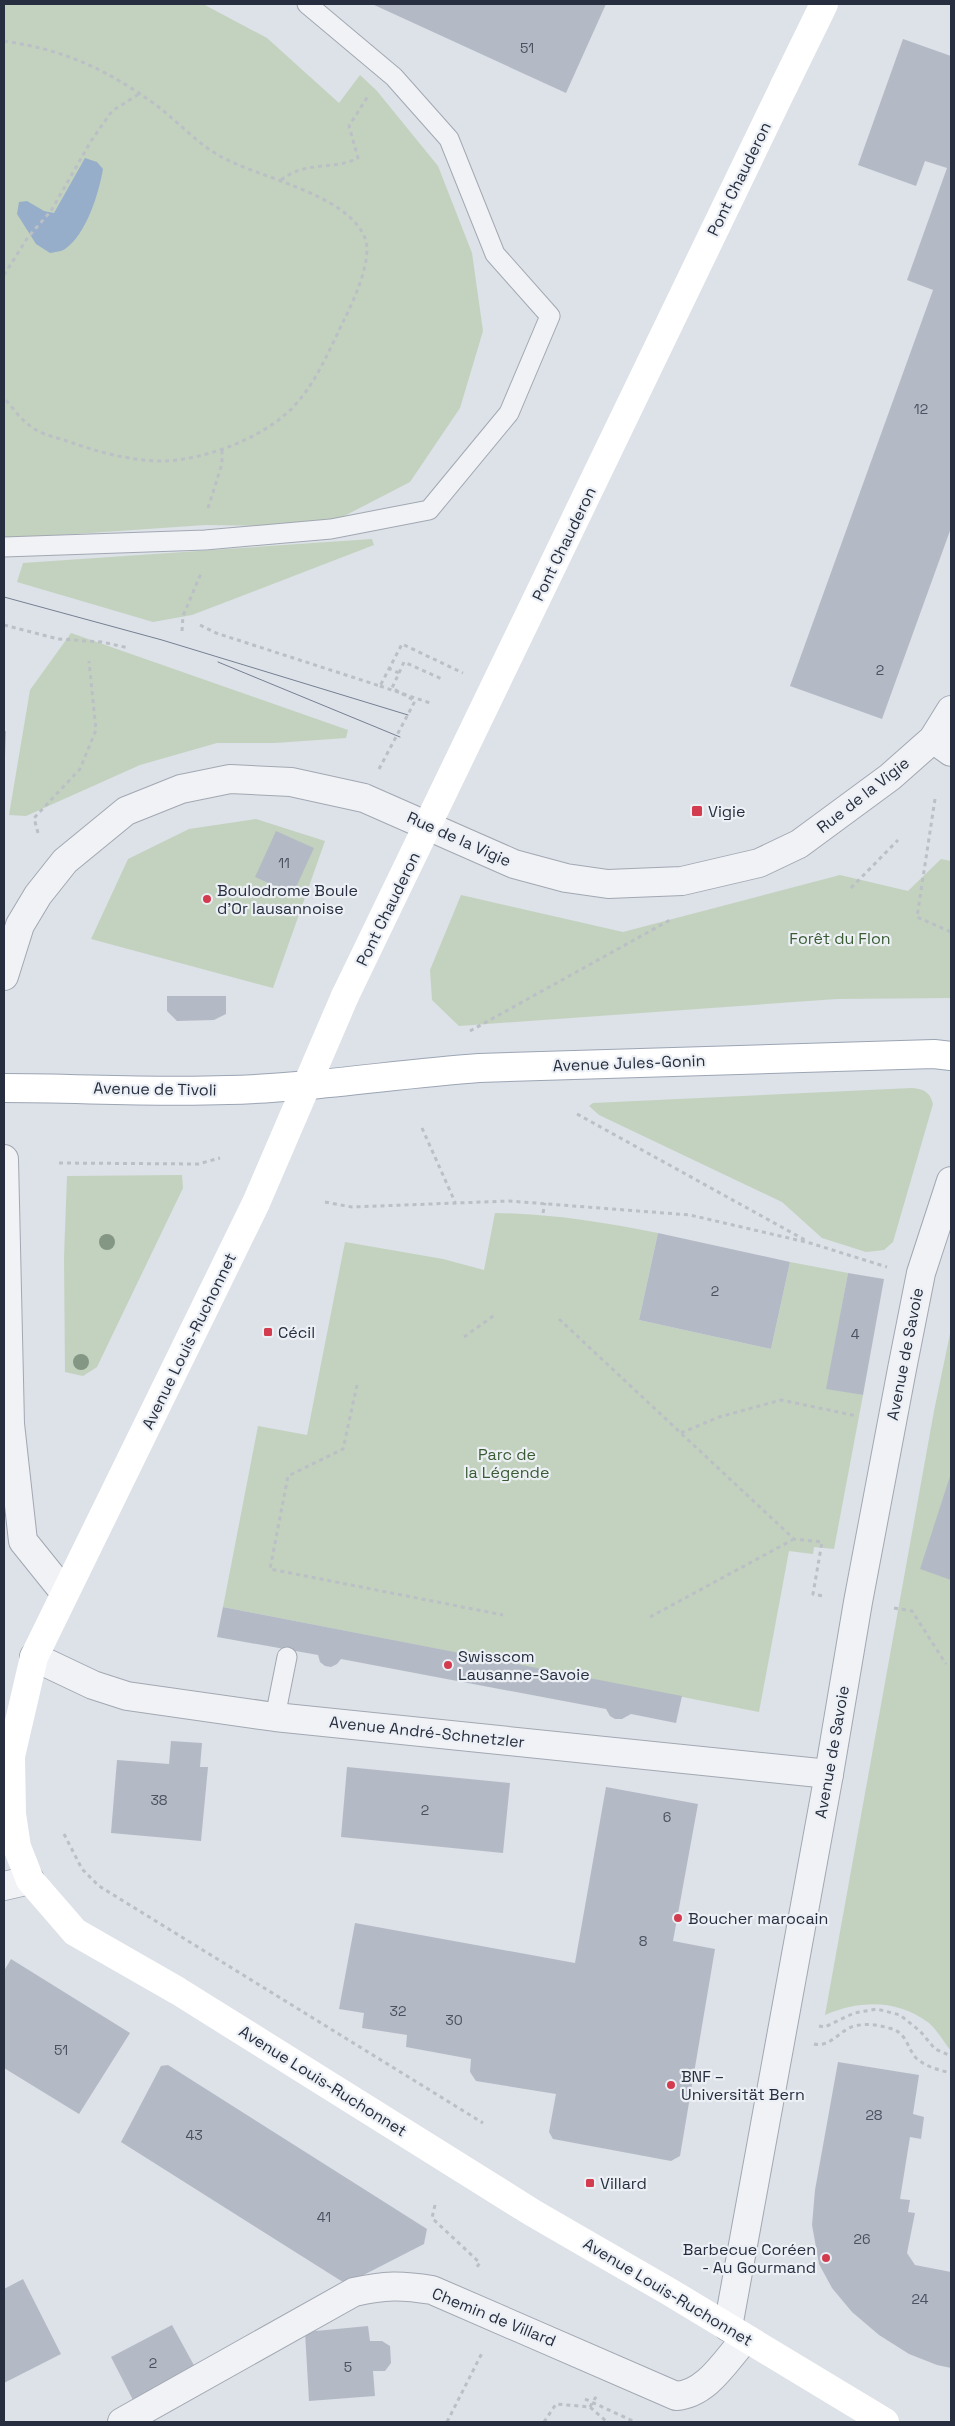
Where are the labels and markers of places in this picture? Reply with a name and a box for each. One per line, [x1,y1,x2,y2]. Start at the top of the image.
place label: Vigie [708,801,746,822]
marker: Vigie [690,804,704,818]
place label: Boulodrome Boule d'Or lausannoise [217,880,358,919]
marker: Boulodrome Boule d'Or lausannoise [201,893,213,905]
place label: Cécil [278,1322,315,1343]
marker: Cécil [262,1326,274,1338]
place label: Swisscom Lausanne-Savoie [458,1646,590,1685]
marker: Swisscom Lausanne-Savoie [442,1659,454,1671]
place label: Boucher marocain [688,1908,828,1929]
marker: Boucher marocain [672,1912,684,1924]
place label: BNF – Universität Bern [681,2066,805,2105]
marker: BNF – Universität Bern [665,2079,677,2091]
place label: Villard [600,2173,647,2194]
marker: Villard [584,2177,596,2189]
place label: Barbecue Coréen - Au Gourmand [683,2239,816,2278]
marker: Barbecue Coréen - Au Gourmand [820,2252,832,2264]

